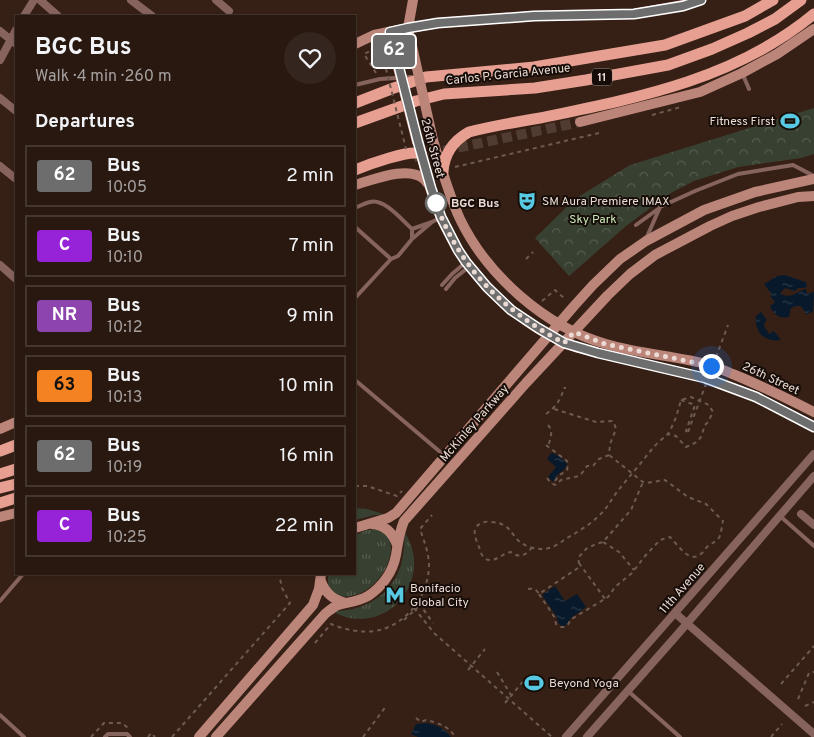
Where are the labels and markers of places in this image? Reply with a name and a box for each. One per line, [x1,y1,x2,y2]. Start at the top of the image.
sports icon: Fitness First [779,110,801,132]
place label: Fitness First [709,114,775,130]
theatre icon: SM Aura Premiere IMAX [516,190,538,212]
marker: BGC Bus [425,192,447,214]
place label: SM Aura Premiere IMAX [542,194,670,210]
place label: BGC Bus [451,196,499,212]
place label: Bonifacio Global City [410,581,469,611]
metro station icon: Bonifacio Global City [384,584,406,606]
sports icon: Beyond Yoga [523,672,545,694]
place label: Beyond Yoga [549,676,619,692]

